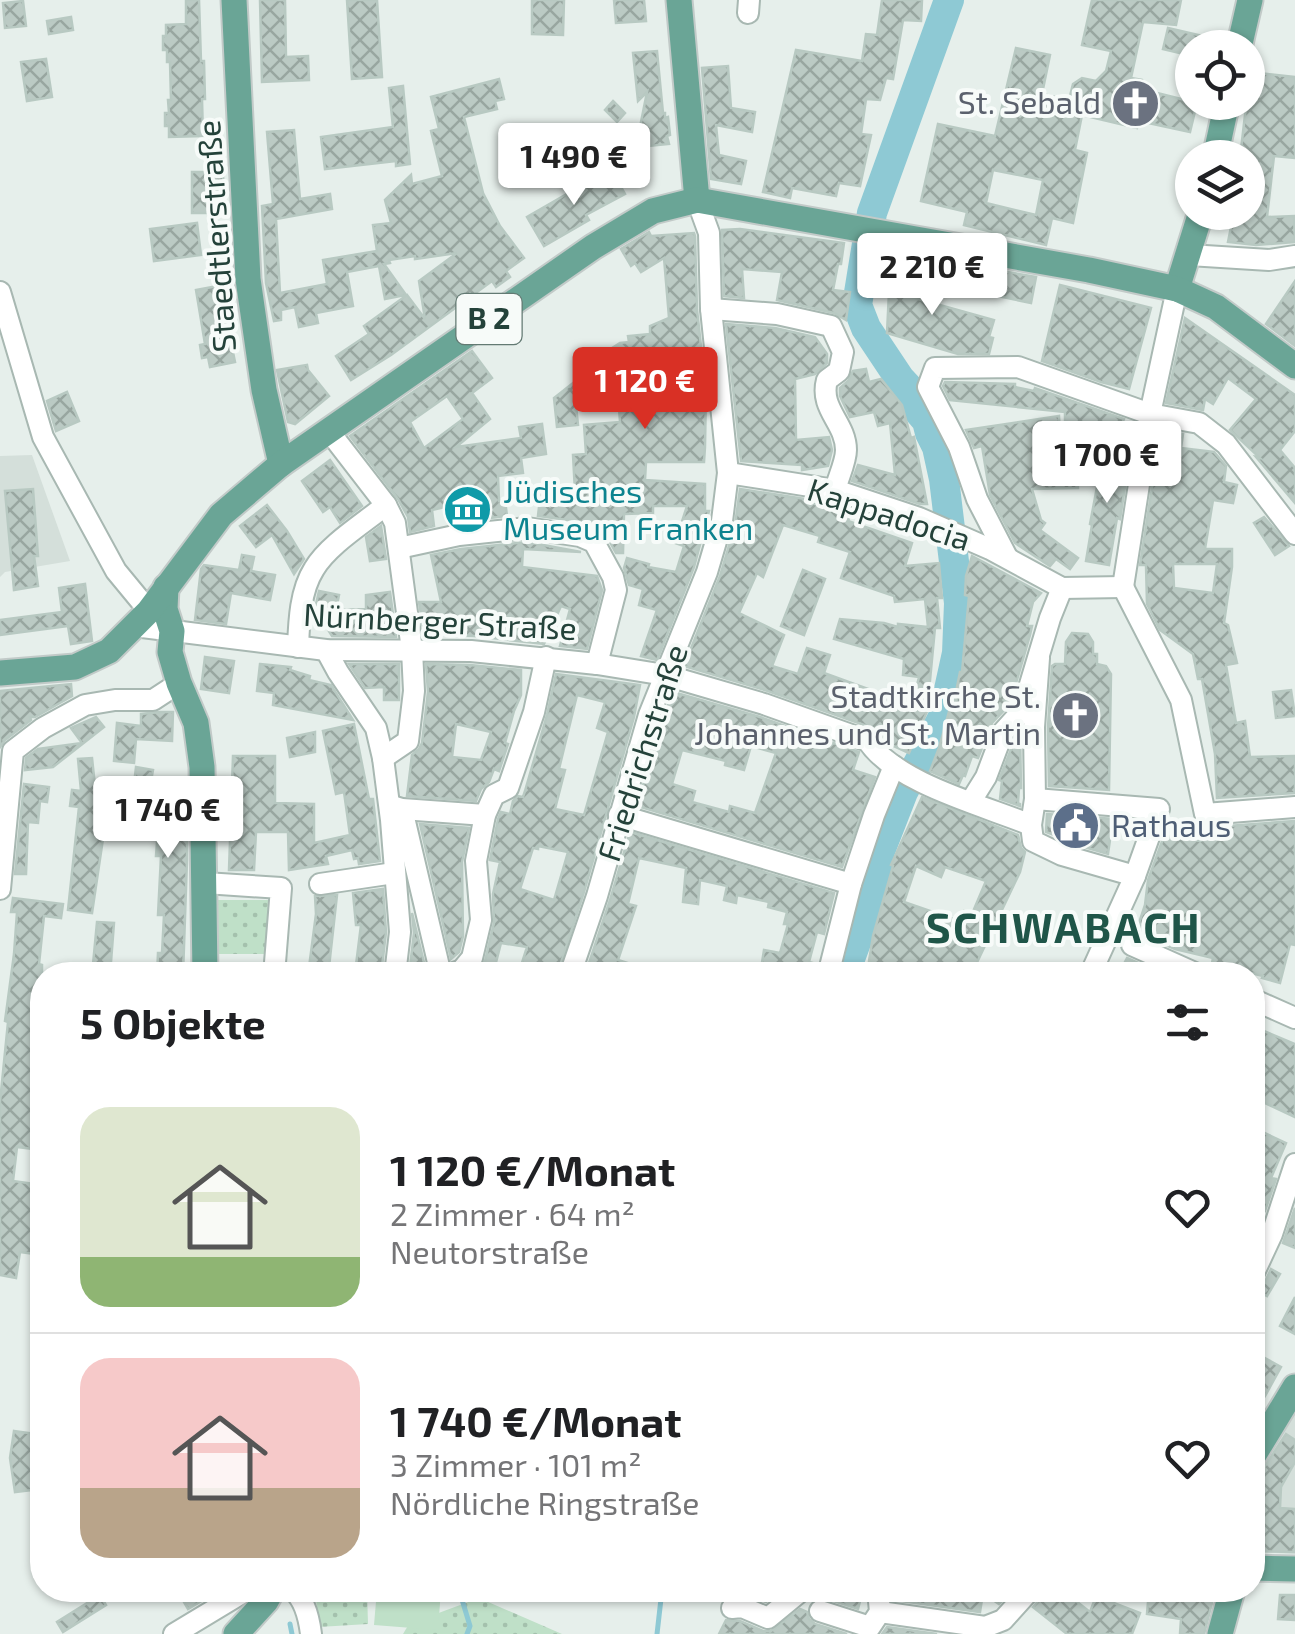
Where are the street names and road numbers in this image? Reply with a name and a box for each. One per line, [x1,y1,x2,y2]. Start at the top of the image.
street label: Staedtlerstraße [188,119,242,353]
road number: B 2 [456,294,522,344]
street label: Kappadocia [803,469,976,557]
street label: Nürnberger Straße [302,594,578,646]
street label: Friedrichstraße [588,639,694,866]

